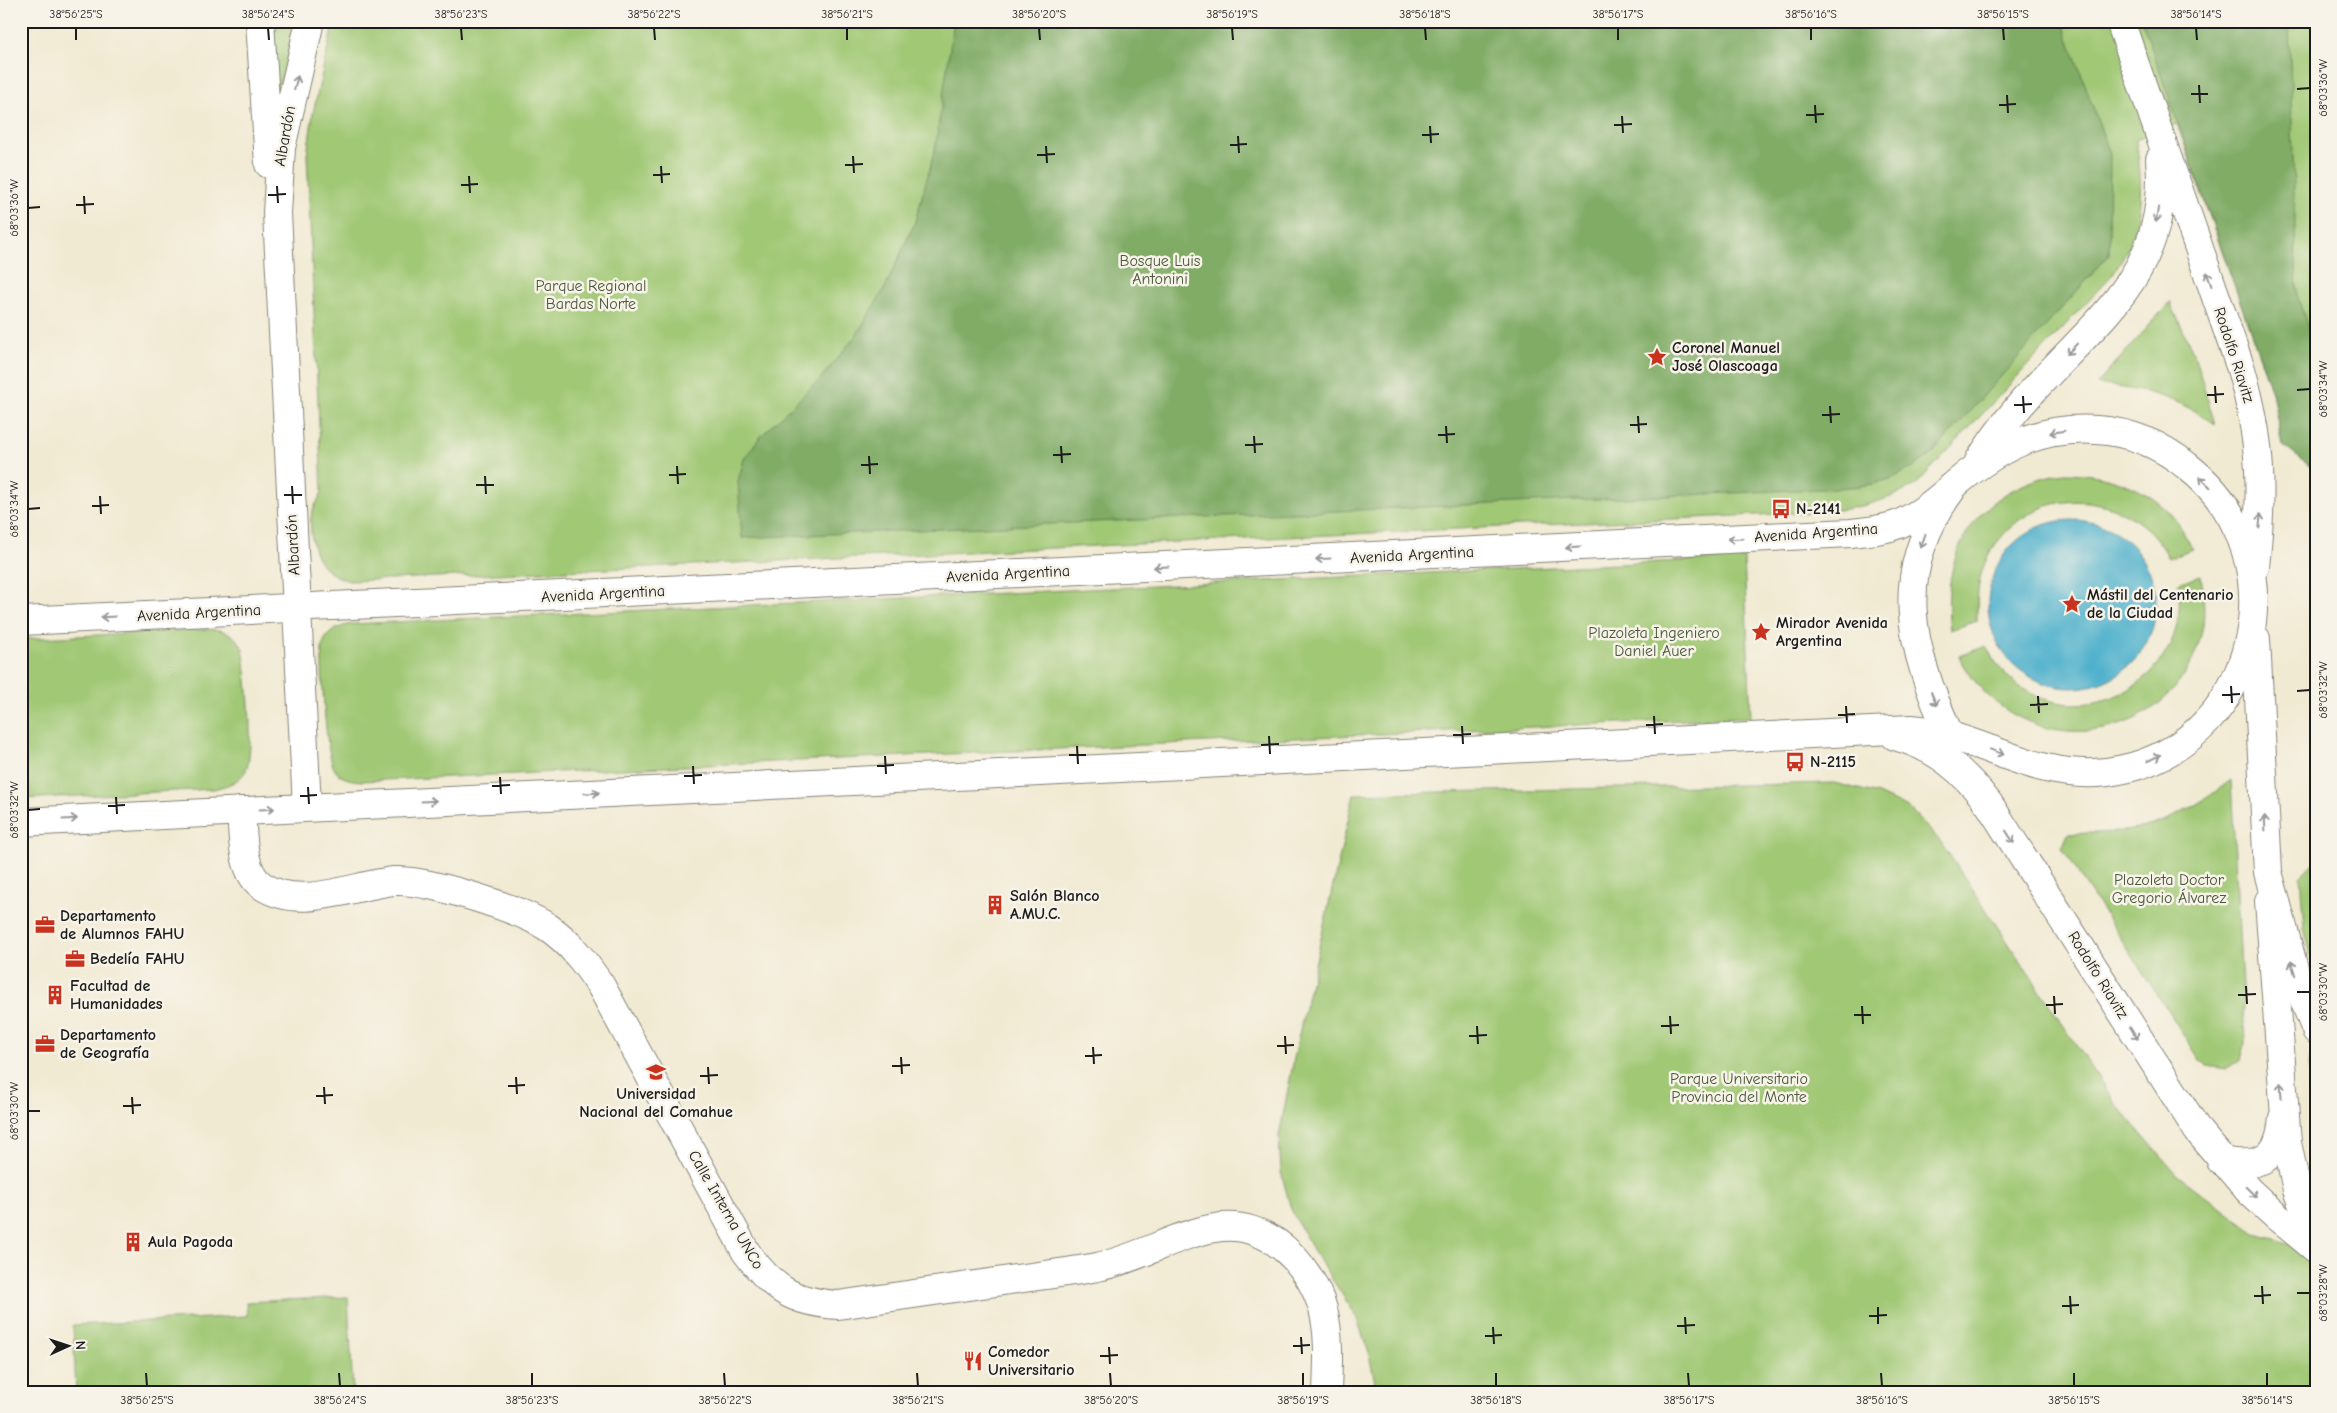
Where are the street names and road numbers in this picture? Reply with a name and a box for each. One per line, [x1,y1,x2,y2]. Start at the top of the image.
street label: Albardón [271,104,299,168]
street label: Rodolfo Riavitz [2210,305,2258,405]
street label: Albardón [282,514,304,576]
street label: Avenida Argentina [1753,520,1879,546]
street label: Avenida Argentina [1350,543,1474,567]
street label: Avenida Argentina [946,562,1070,586]
street label: Avenida Argentina [541,582,665,606]
street label: Avenida Argentina [137,601,261,625]
street label: Rodolfo Riavitz [2064,928,2132,1022]
street label: Calle Interna UNCo [685,1147,767,1273]

